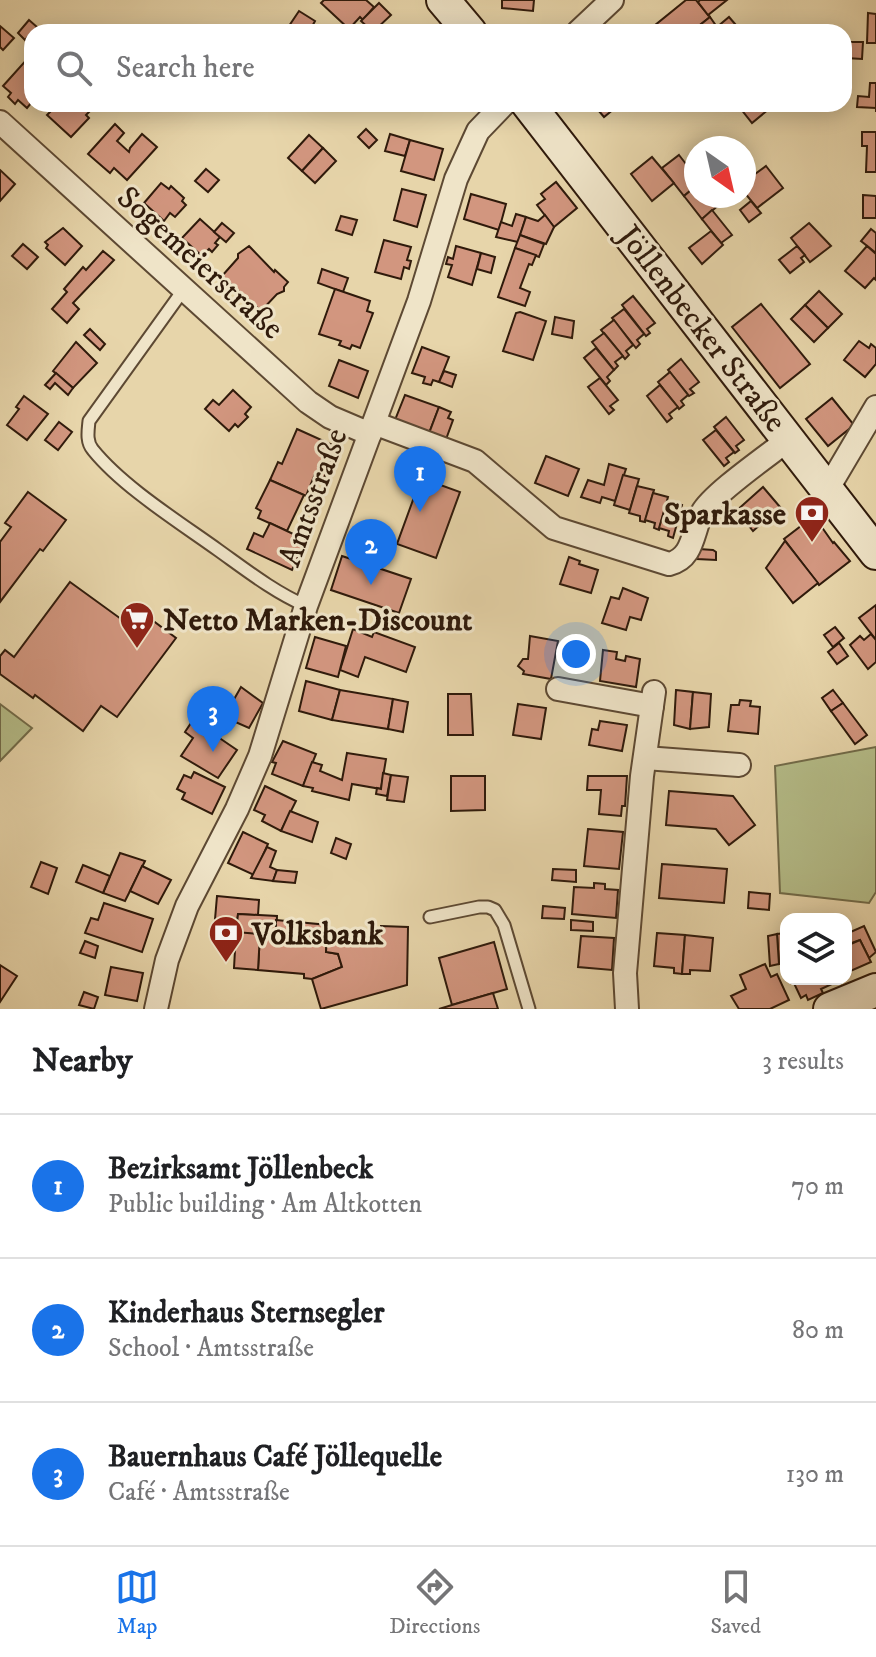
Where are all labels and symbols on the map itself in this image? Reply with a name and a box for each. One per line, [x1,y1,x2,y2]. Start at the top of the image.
north arrow [684,136,756,208]
street label: Sogemeierstraße [108,178,291,349]
street label: Jöllenbecker Straße [606,216,795,441]
street label: Amtsstraße [270,423,357,572]
pin: 1 [394,446,446,512]
bank icon: Sparkasse [793,494,831,544]
place label: Sparkasse [664,495,786,535]
pin: 2 [345,519,397,585]
supermarket icon: Netto Marken-Discount [118,600,156,650]
place label: Netto Marken-Discount [163,601,473,641]
your location [556,634,596,674]
pin: 3 [187,686,239,752]
bank icon: Volksbank [207,914,245,964]
place label: Volksbank [250,915,384,955]

